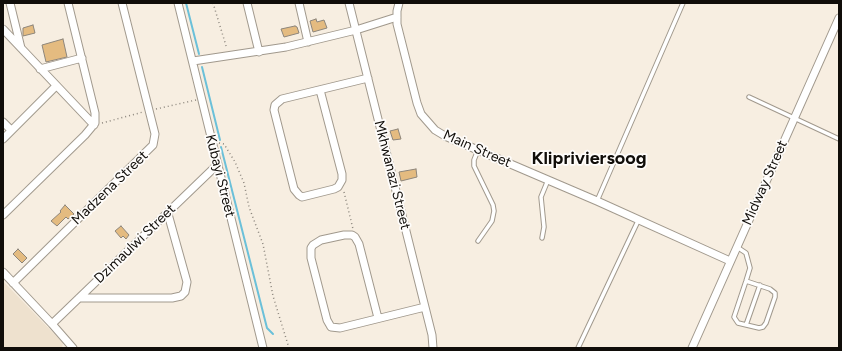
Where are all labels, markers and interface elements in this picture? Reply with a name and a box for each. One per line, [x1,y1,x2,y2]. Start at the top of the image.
street label: Mkhwanazi Street [370,119,414,231]
street label: Main Street [440,127,514,171]
street label: Kubayi Street [202,133,238,219]
street label: Midway Street [739,138,791,228]
street label: Madzena Street [68,147,152,229]
district label: Klipriviersoog [531,148,647,170]
street label: Dzimaulwi Street [91,201,179,287]

